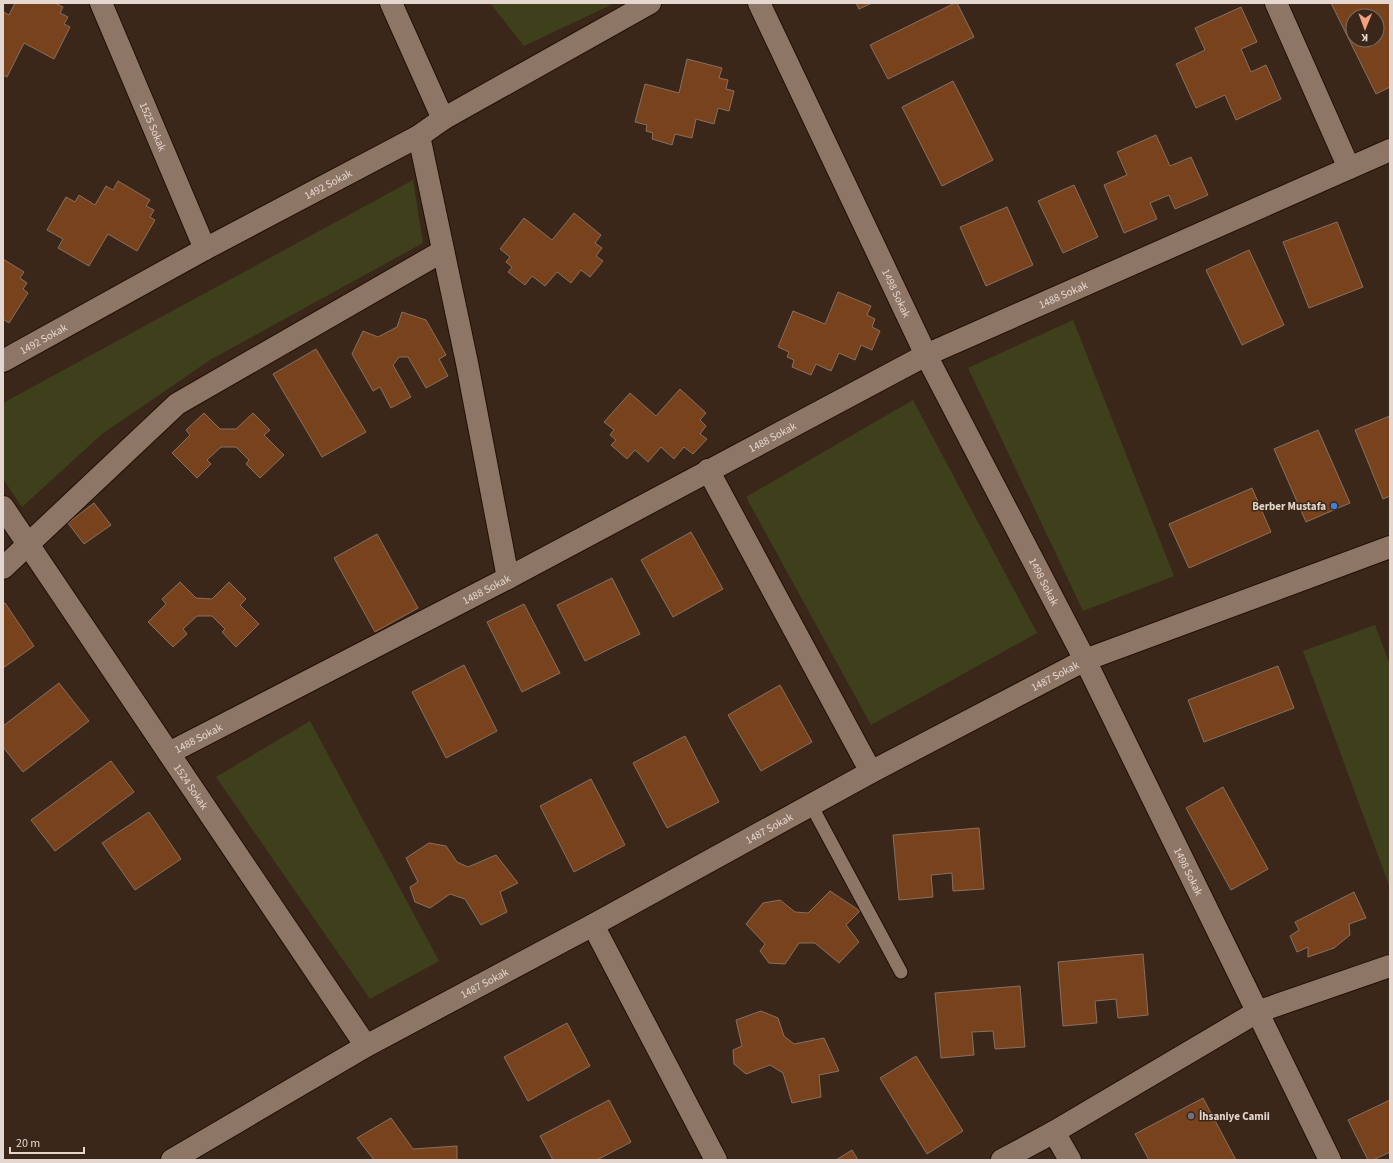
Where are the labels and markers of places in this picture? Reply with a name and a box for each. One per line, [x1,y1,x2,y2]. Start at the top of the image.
place label: Berber Mustafa [1252,499,1326,514]
marker: Berber Mustafa [1329,501,1339,511]
place label: İhsaniye Camii [1199,1109,1270,1124]
marker: İhsaniye Camii [1186,1111,1196,1121]

